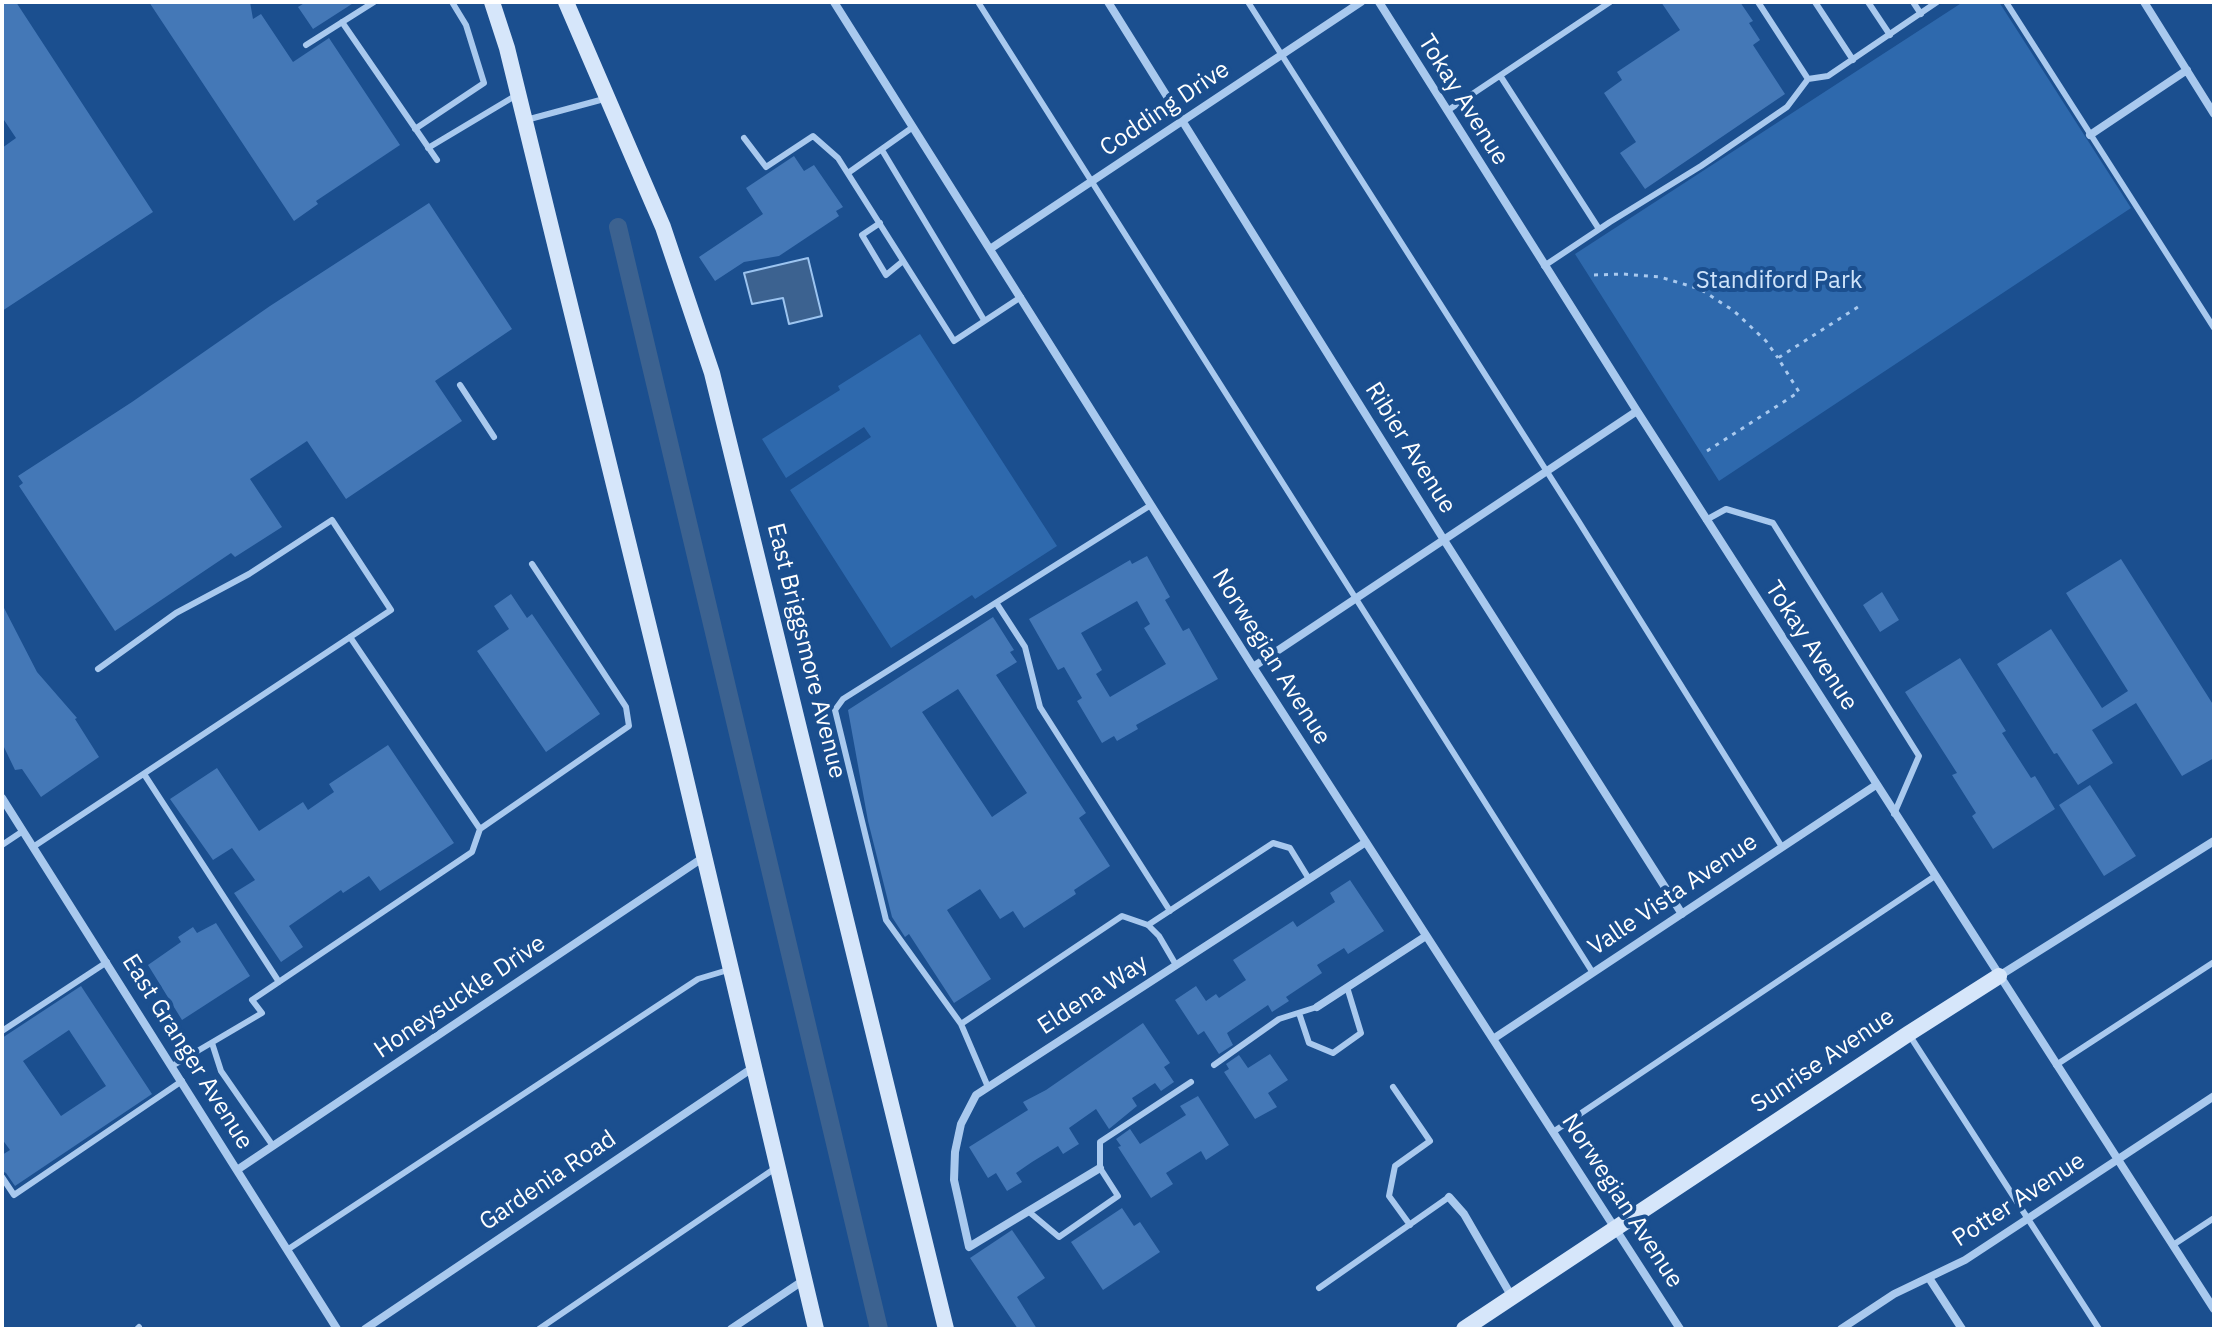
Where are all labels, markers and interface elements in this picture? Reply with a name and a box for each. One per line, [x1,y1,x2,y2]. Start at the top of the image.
street label: Tokay Avenue [1411,29,1515,171]
street label: Codding Drive [1095,55,1235,163]
park label: Standiford Park [1696,267,1862,295]
street label: Ribier Avenue [1358,377,1462,519]
street label: East Briggsmore Avenue [760,520,852,782]
street label: Norwegian Avenue [1205,564,1337,750]
street label: Tokay Avenue [1758,576,1864,716]
street label: Valle Vista Avenue [1583,828,1763,962]
street label: Honeysuckle Drive [369,929,551,1065]
street label: East Granger Avenue [115,949,259,1155]
street label: Eldena Way [1033,949,1153,1041]
street label: Sunrise Avenue [1746,1002,1900,1120]
street label: Norwegian Avenue [1555,1109,1689,1293]
street label: Gardenia Road [474,1125,622,1237]
street label: Potter Avenue [1947,1147,2091,1253]

